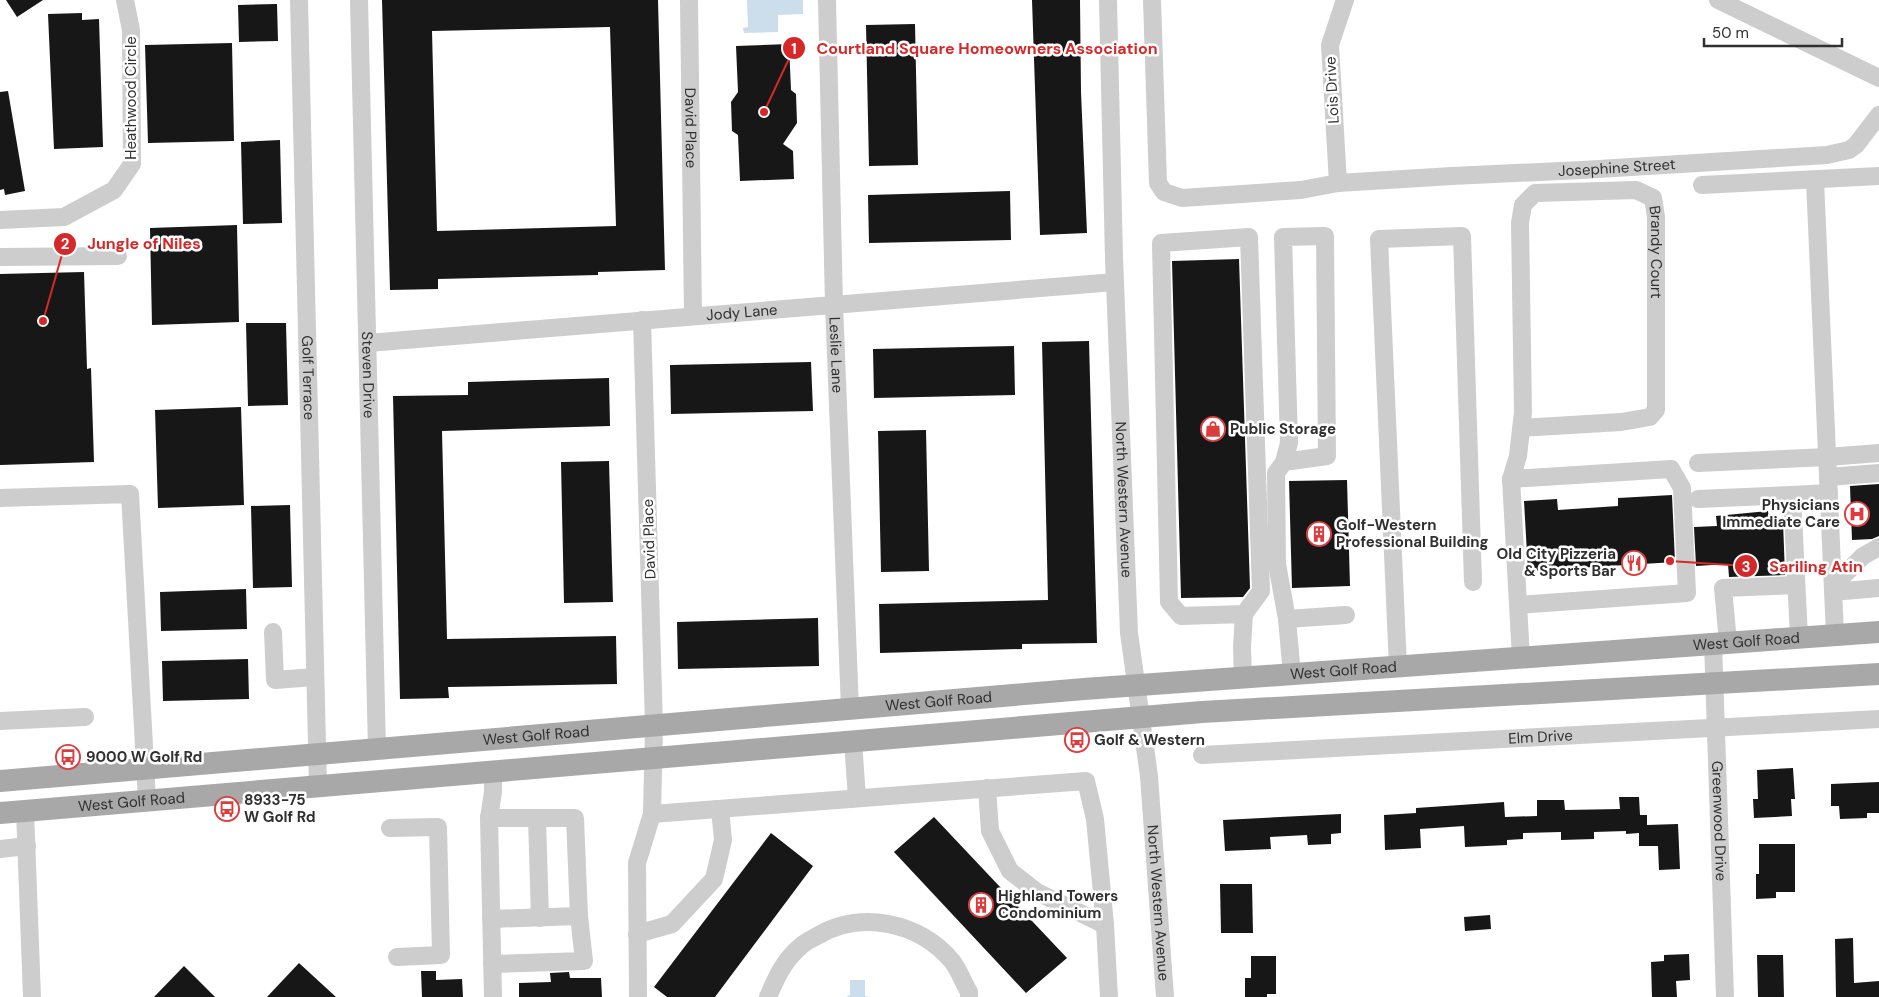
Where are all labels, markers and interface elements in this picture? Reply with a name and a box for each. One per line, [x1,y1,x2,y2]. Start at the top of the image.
scale bar [1704,15,1842,47]
text: 50 m [1712,23,1749,43]
callout: Courtland Square Homeowners Association [782,33,1168,64]
street label: Heathwood Circle [121,36,141,160]
text: Courtland Square Homeowners Association [816,38,1158,59]
text: 1 [791,39,797,59]
street label: Lois Drive [1320,56,1344,124]
street label: David Place [680,88,701,168]
street label: Josephine Street [1557,154,1676,181]
street label: Brandy Court [1644,204,1666,299]
callout: Jungle of Niles [53,228,211,259]
text: Jungle of Niles [87,233,201,254]
text: 2 [61,234,70,254]
street label: Jody Lane [705,300,778,325]
street label: Leslie Lane [825,316,848,393]
street label: Steven Drive [357,331,379,419]
street label: Golf Terrace [297,335,319,421]
shop icon: Public Storage [1200,416,1226,442]
place label: Public Storage [1230,419,1336,439]
street label: North Western Avenue [1111,421,1137,578]
place label: Physicians Immediate Care [1722,495,1840,532]
street label: David Place [638,498,660,580]
hospital icon: Physicians Immediate Care [1844,501,1870,527]
place label: Golf-Western Professional Building [1336,515,1489,552]
building icon: Golf-Western Professional Building [1306,521,1332,547]
place label: Old City Pizzeria & Sports Bar [1497,544,1616,581]
restaurant icon: Old City Pizzeria & Sports Bar [1621,550,1647,576]
callout: Sariling Atin [1734,551,1872,582]
text: Sariling Atin [1769,556,1863,577]
text: 3 [1741,557,1751,577]
street label: West Golf Road [1692,628,1801,655]
street label: West Golf Road [1289,657,1398,684]
street label: West Golf Road [884,687,993,716]
street label: West Golf Road [482,721,590,750]
street label: Elm Drive [1508,725,1573,749]
bus stop icon: Golf & Western [1064,727,1090,753]
place label: Golf & Western [1094,730,1205,750]
bus stop icon: 9000 W Golf Rd [55,744,81,770]
place label: 9000 W Golf Rd [86,747,202,767]
street label: Greenwood Drive [1707,760,1731,881]
street label: West Golf Road [77,787,186,816]
place label: 8933-75 W Golf Rd [244,790,316,827]
bus stop icon: 8933-75 W Golf Rd [214,796,240,822]
street label: North Western Avenue [1143,824,1174,982]
place label: Highland Towers Condominium [998,886,1118,923]
building icon: Highland Towers Condominium [968,892,994,918]

